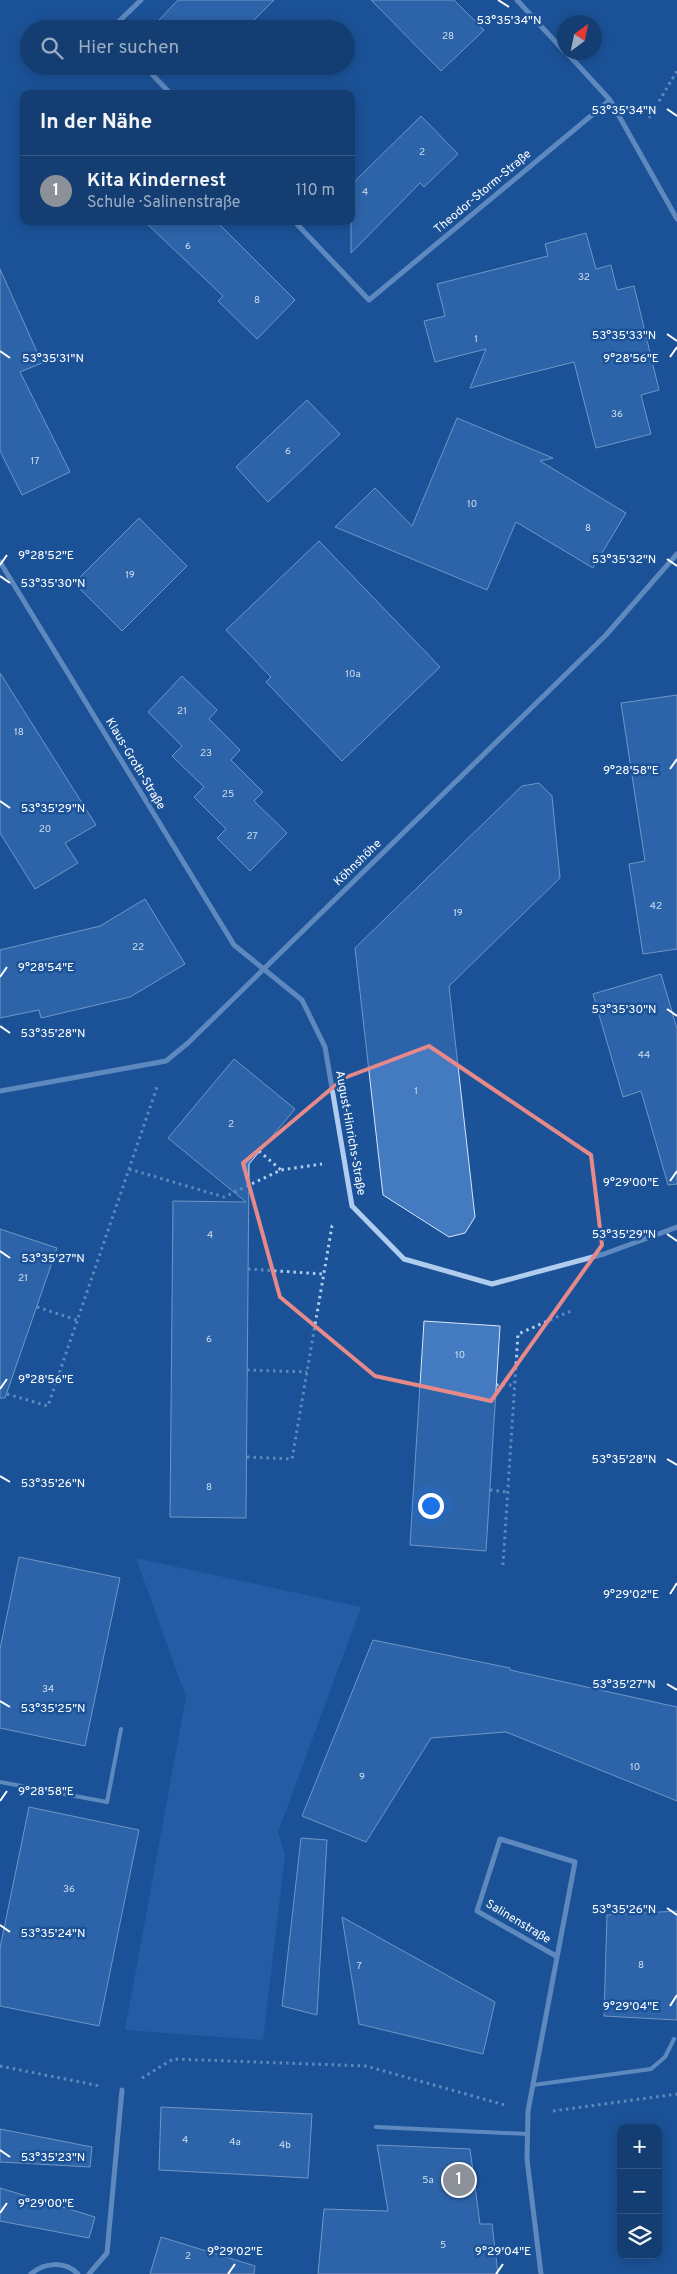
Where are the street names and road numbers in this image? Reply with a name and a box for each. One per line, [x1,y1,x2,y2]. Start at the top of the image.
street label: Theodor-Storm-Straße [431,147,535,237]
street label: Klaus-Groth-Straße [101,715,169,813]
street label: Köhnshöhe [331,836,385,890]
street label: August-Hinrichs-Straße [331,1069,369,1197]
street label: Salinenstraße [482,1896,554,1948]

